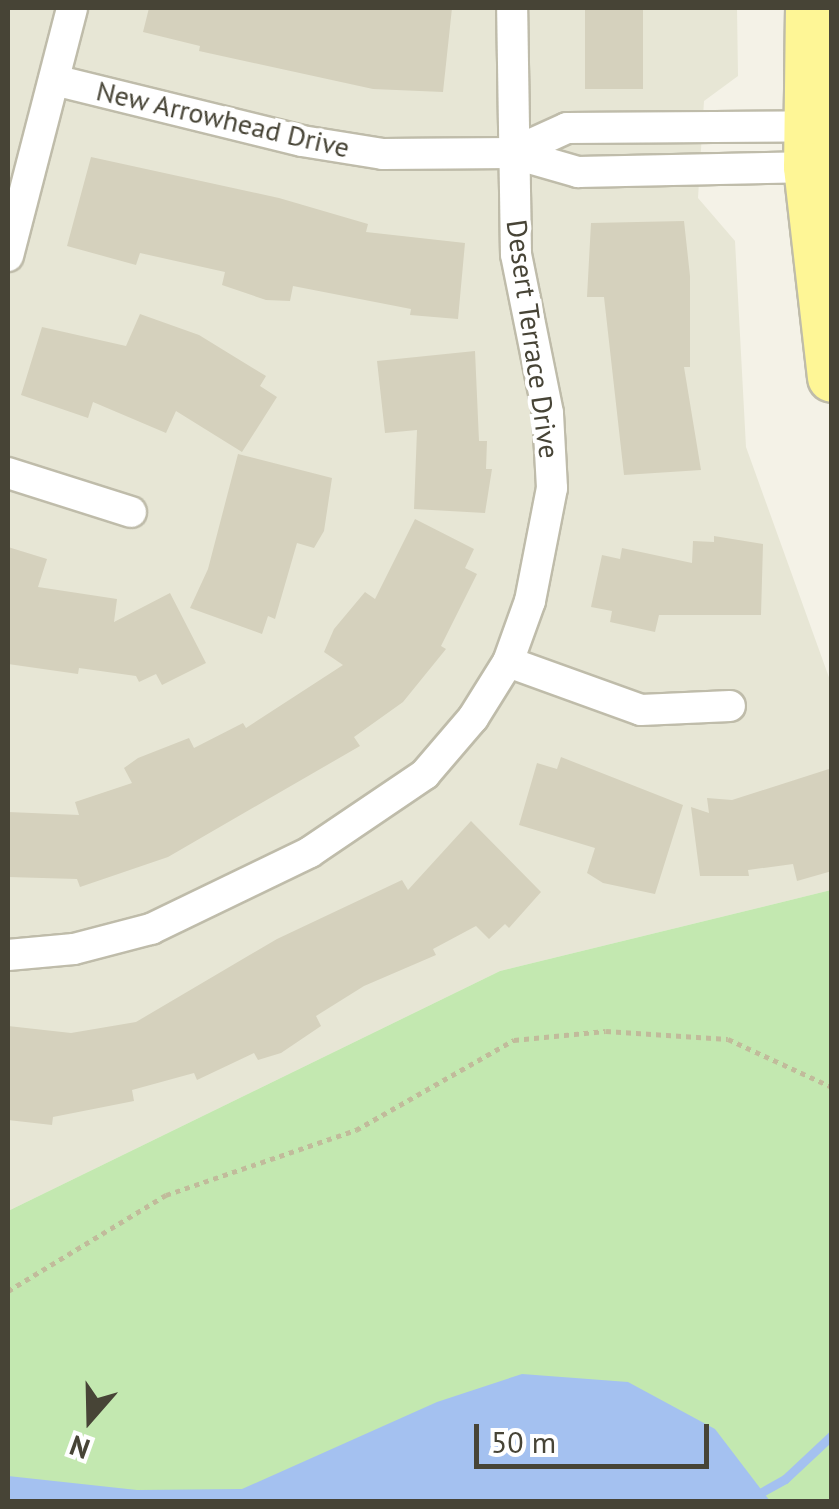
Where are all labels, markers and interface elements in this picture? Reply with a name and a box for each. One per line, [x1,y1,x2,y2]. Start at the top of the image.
street label: New Arrowhead Drive [92,73,354,165]
street label: Desert Terrace Drive [500,217,566,461]
north arrow [40,1369,140,1469]
scale bar [479,1404,714,1466]
text: 50 m [491,1422,556,1461]
text: N [65,1427,95,1468]

